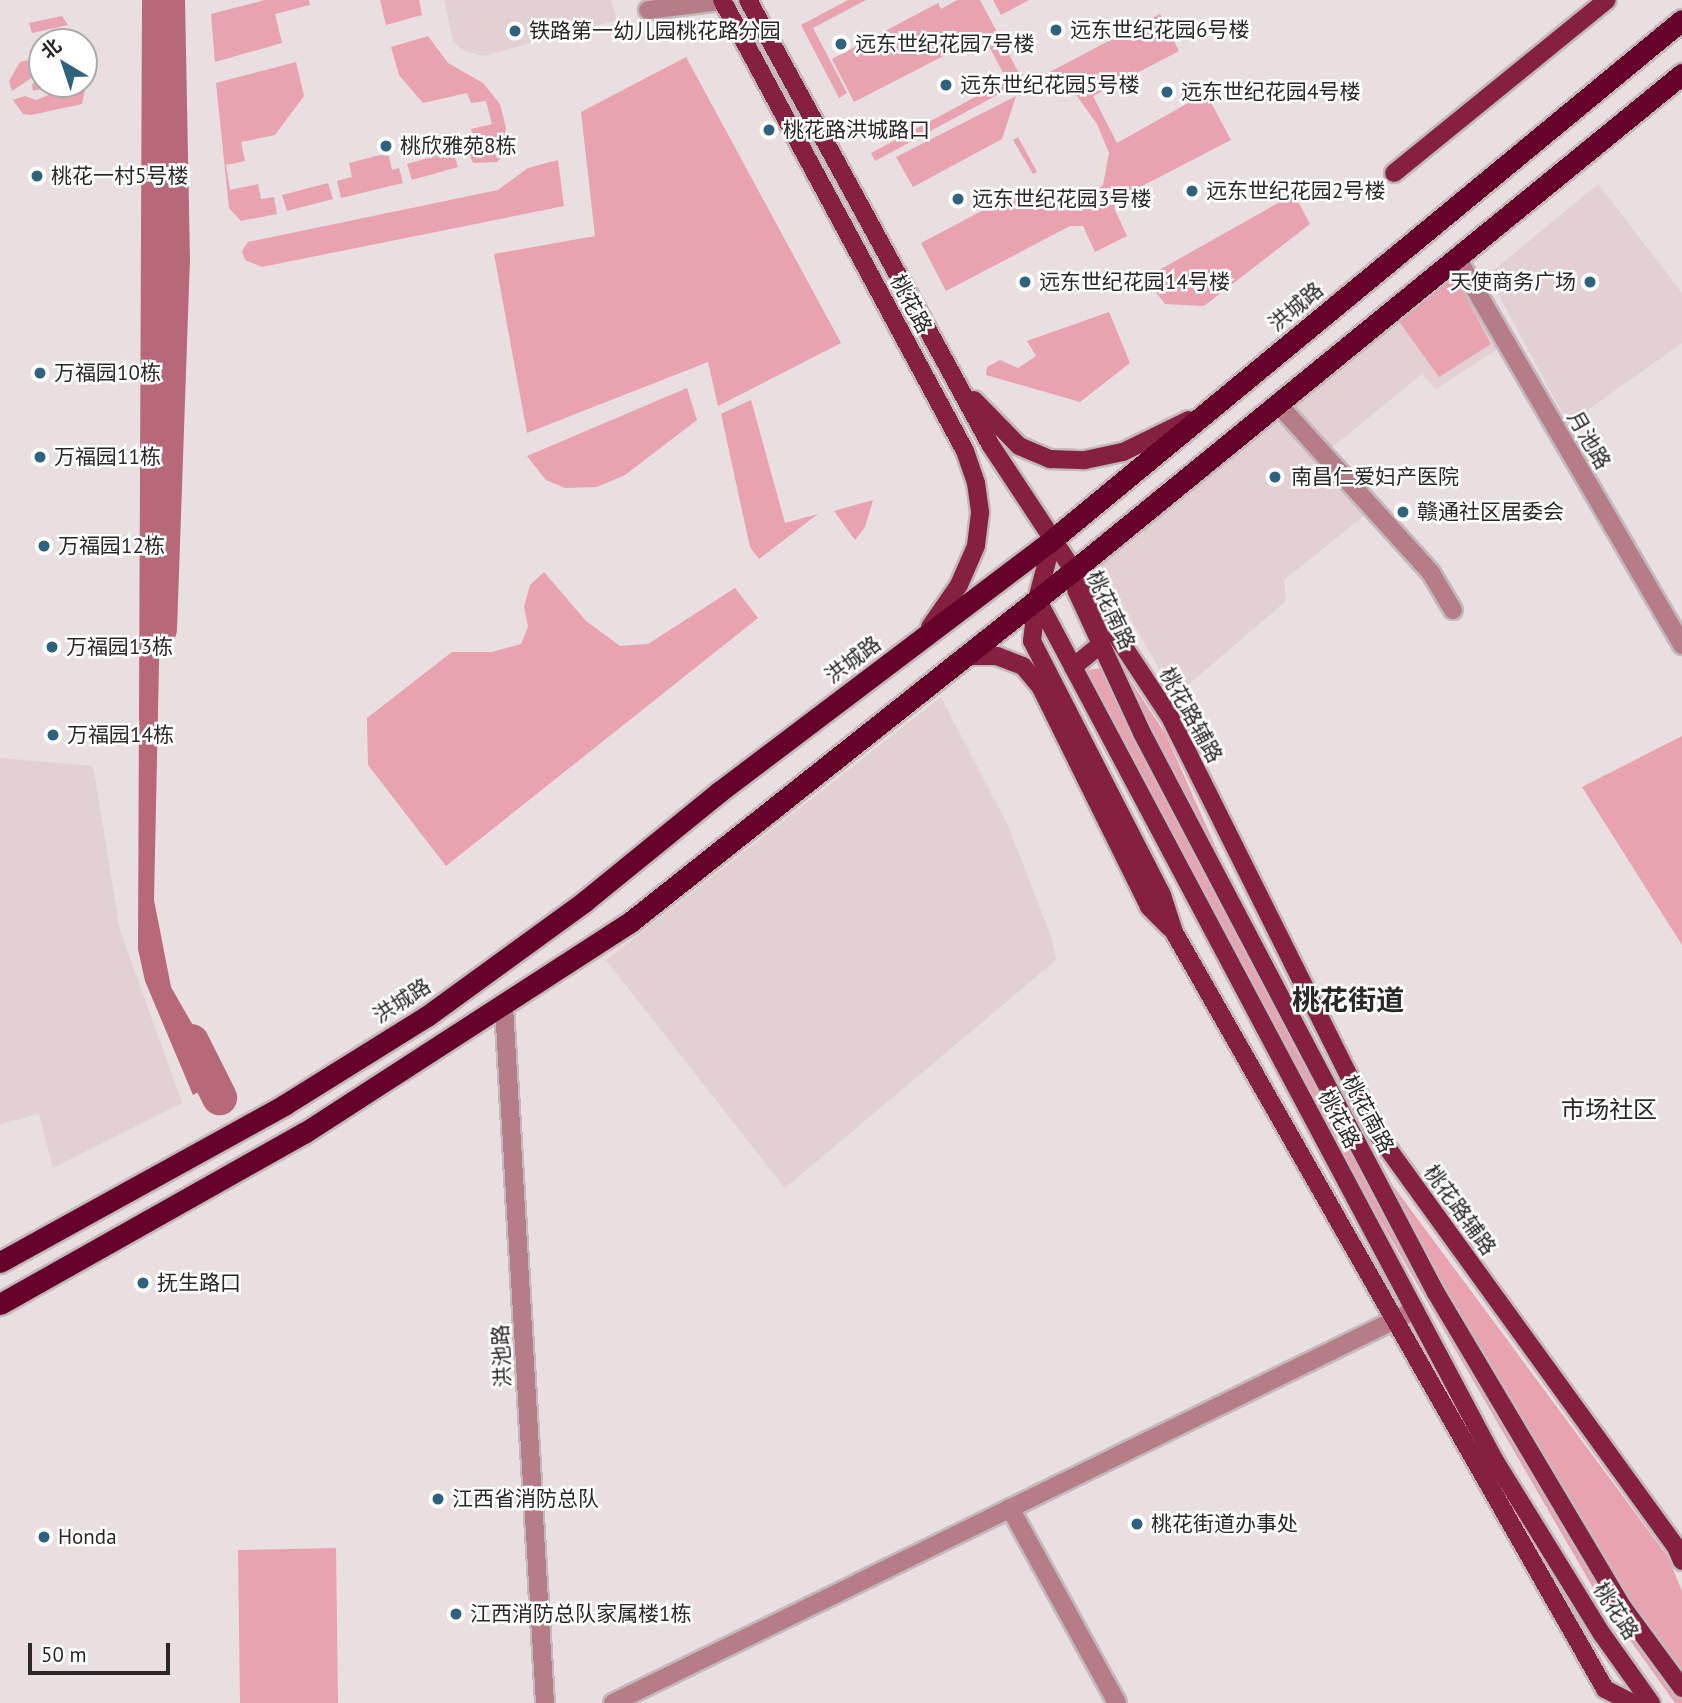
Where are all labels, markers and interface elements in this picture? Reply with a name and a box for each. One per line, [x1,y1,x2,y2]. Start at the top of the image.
place label: 远东世纪花园6号楼 [1070,17,1249,43]
place label: 铁路第一幼儿园桃花路分园 [529,18,781,44]
marker: 远东世纪花园6号楼 [1048,22,1064,38]
marker: 铁路第一幼儿园桃花路分园 [507,23,523,39]
north arrow [28,28,98,98]
place label: 远东世纪花园7号楼 [855,31,1034,57]
text: 北 [36,33,66,64]
marker: 远东世纪花园7号楼 [833,36,849,52]
place label: 远东世纪花园5号楼 [960,72,1139,98]
marker: 远东世纪花园5号楼 [938,77,954,93]
place label: 远东世纪花园4号楼 [1181,79,1360,105]
marker: 远东世纪花园4号楼 [1159,84,1175,100]
place label: 桃花路洪城路口 [783,117,930,143]
marker: 桃花路洪城路口 [761,122,777,138]
place label: 桃欣雅苑8栋 [400,133,516,159]
marker: 桃欣雅苑8栋 [378,138,394,154]
place label: 桃花一村5号楼 [51,163,188,189]
marker: 桃花一村5号楼 [29,168,45,184]
place label: 远东世纪花园2号楼 [1206,178,1385,204]
marker: 远东世纪花园2号楼 [1184,183,1200,199]
place label: 远东世纪花园3号楼 [972,186,1151,212]
marker: 远东世纪花园3号楼 [950,191,966,207]
place label: 远东世纪花园14号楼 [1039,269,1230,295]
place label: 天使商务广场 [1450,269,1576,295]
street label: 桃花路 [885,270,937,338]
marker: 远东世纪花园14号楼 [1017,274,1033,290]
marker: 天使商务广场 [1582,274,1598,290]
street label: 洪城路 [1264,277,1328,337]
place label: 万福园10栋 [54,360,161,386]
marker: 万福园10栋 [32,365,48,381]
street label: 月池路 [1562,406,1616,474]
place label: 万福园11栋 [54,444,161,470]
marker: 万福园11栋 [32,449,48,465]
place label: 南昌仁爱妇产医院 [1291,464,1459,490]
marker: 南昌仁爱妇产医院 [1265,467,1285,487]
place label: 赣通社区居委会 [1417,499,1564,525]
marker: 赣通社区居委会 [1395,504,1411,520]
place label: 万福园12栋 [58,533,165,559]
marker: 万福园12栋 [36,538,52,554]
street label: 桃花南路 [1082,567,1140,653]
street label: 洪城路 [820,631,886,689]
place label: 万福园13栋 [66,634,173,660]
marker: 万福园13栋 [44,639,60,655]
street label: 桃花路辅路 [1155,663,1227,767]
place label: 万福园14栋 [67,722,174,748]
marker: 万福园14栋 [45,727,61,743]
street label: 洪城路 [369,973,435,1029]
district label: 桃花街道 [1292,983,1404,1017]
street label: 桃花南路 [1337,1071,1399,1157]
street label: 桃花路 [1313,1085,1365,1153]
district label: 市场社区 [1561,1096,1657,1124]
street label: 桃花路辅路 [1419,1160,1501,1260]
place label: 抚生路口 [157,1270,241,1296]
marker: 抚生路口 [135,1275,151,1291]
street label: 洪池路 [488,1324,516,1388]
place label: 江西省消防总队 [452,1486,599,1512]
marker: 江西省消防总队 [430,1491,446,1507]
place label: 桃花街道办事处 [1151,1511,1298,1537]
marker: 桃花街道办事处 [1129,1516,1145,1532]
place label: Honda [58,1524,117,1550]
marker: Honda [36,1529,52,1545]
street label: 桃花路 [1588,1578,1644,1644]
place label: 江西消防总队家属楼1栋 [470,1601,691,1627]
marker: 江西消防总队家属楼1栋 [448,1606,464,1622]
scale bar [32,1630,173,1674]
text: 50 m [41,1641,87,1668]

